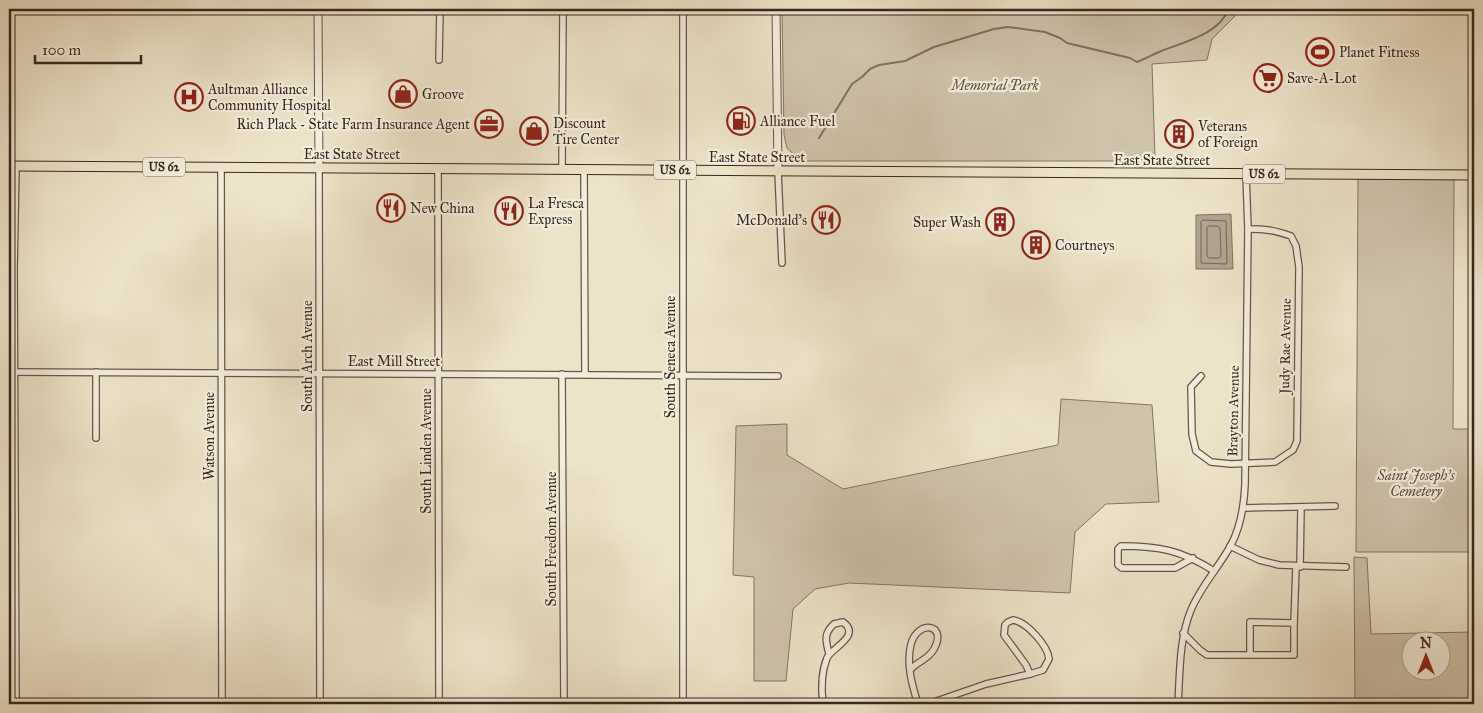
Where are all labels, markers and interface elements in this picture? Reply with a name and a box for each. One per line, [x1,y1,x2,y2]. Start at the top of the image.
scale bar [35,32,141,64]
sports icon: Planet Fitness [1305,37,1335,67]
text: 100 m [42,41,82,59]
place label: Planet Fitness [1339,44,1420,61]
supermarket icon: Save-A-Lot [1253,63,1283,93]
place label: Save-A-Lot [1287,70,1357,87]
park label: Memorial Park [949,77,1040,94]
shop icon: Groove [388,79,418,109]
place label: Aultman Alliance Community Hospital [207,81,331,114]
hospital icon: Aultman Alliance Community Hospital [174,82,204,112]
place label: Groove [422,86,464,103]
fuel station icon: Alliance Fuel [726,106,756,136]
office icon: Rich Plack - State Farm Insurance Agent [474,109,504,139]
place label: Alliance Fuel [759,113,835,130]
place label: Discount Tire Center [553,115,620,148]
place label: Rich Plack - State Farm Insurance Agent [236,116,470,133]
shop icon: Discount Tire Center [519,116,549,146]
place label: Veterans of Foreign [1197,118,1258,151]
building icon: Veterans of Foreign [1164,119,1194,149]
street label: East State Street [304,146,400,163]
street label: East State Street [709,149,805,166]
street label: East State Street [1114,152,1210,169]
road number: US 62 [143,158,185,176]
road number: US 62 [654,160,696,180]
road number: US 62 [1243,164,1285,183]
restaurant icon: New China [376,193,406,223]
place label: La Fresca Express [528,195,584,228]
restaurant icon: La Fresca Express [494,196,524,226]
place label: New China [410,200,474,217]
restaurant icon: McDonald's [811,205,841,235]
building icon: Super Wash [985,207,1015,237]
place label: McDonald's [736,212,807,229]
place label: Super Wash [913,214,981,231]
building icon: Courtneys [1021,230,1051,260]
place label: Courtneys [1055,237,1114,254]
street label: South Seneca Avenue [662,296,679,418]
street label: Judy Rae Avenue [1276,298,1296,396]
street label: South Arch Avenue [299,300,316,412]
street label: East Mill Street [348,353,440,370]
street label: Brayton Avenue [1224,365,1243,457]
street label: South Linden Avenue [418,388,435,514]
street label: Watson Avenue [201,392,218,480]
park label: Saint Joseph's Cemetery [1376,467,1456,500]
street label: South Freedom Avenue [543,471,560,607]
north arrow [1400,630,1450,680]
text: N [1420,635,1432,652]

